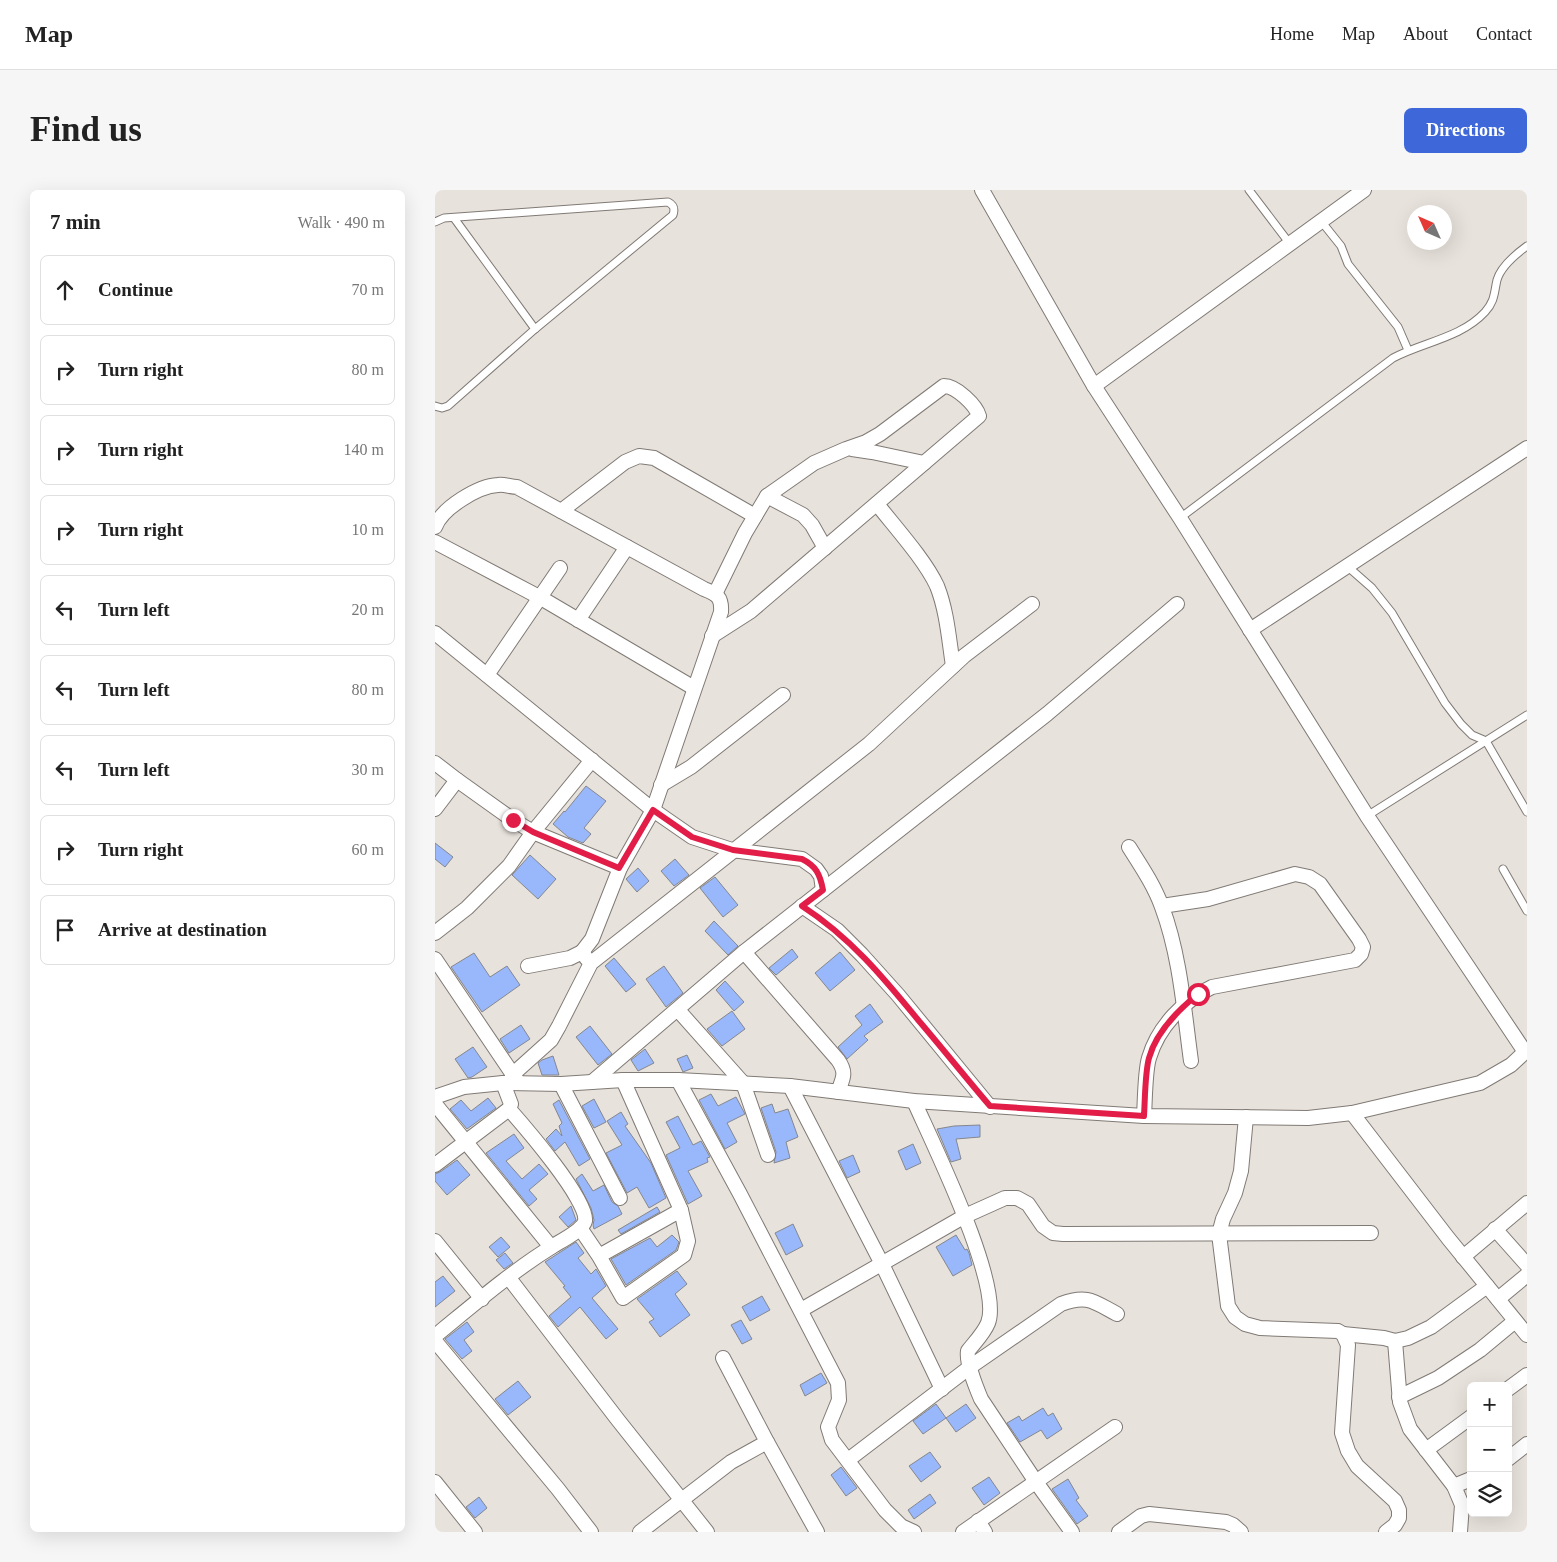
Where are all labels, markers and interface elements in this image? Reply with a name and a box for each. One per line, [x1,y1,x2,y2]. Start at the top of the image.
text: Map [25,21,73,47]
text: Home [1270,24,1314,44]
text: Map [1342,24,1375,44]
text: About [1403,24,1448,44]
text: Contact [1476,24,1532,44]
button: Directions [1404,108,1527,153]
text: Find us [30,110,142,149]
north arrow [1407,205,1452,250]
text: 7 min [50,210,101,234]
text: Walk · 490 m [298,214,385,231]
icon: ahead [51,276,79,304]
text: Continue [98,279,173,300]
text: 70 m [352,281,384,298]
icon: right [51,356,79,384]
text: Turn right [98,359,183,380]
text: 80 m [352,361,384,378]
icon: right [51,436,79,464]
text: Turn right [98,439,183,460]
text: 140 m [344,441,384,458]
icon: right [51,516,79,544]
text: Turn right [98,519,183,540]
text: 10 m [352,521,384,538]
icon: left [51,596,79,624]
text: Turn left [98,599,170,620]
text: 20 m [352,601,384,618]
icon: left [51,676,79,704]
text: Turn left [98,679,170,700]
text: 80 m [352,681,384,698]
icon: left [51,756,79,784]
text: Turn left [98,759,170,780]
text: 30 m [352,761,384,778]
route end [502,809,525,832]
icon: right [51,836,79,864]
text: Turn right [98,839,183,860]
text: 60 m [352,841,384,858]
icon: arrive [51,916,79,944]
text: Arrive at destination [98,919,267,940]
route start [1187,983,1210,1006]
map controls [1467,1382,1512,1517]
button: + [1467,1382,1512,1427]
button: − [1467,1427,1512,1472]
button: layers [1467,1472,1512,1517]

